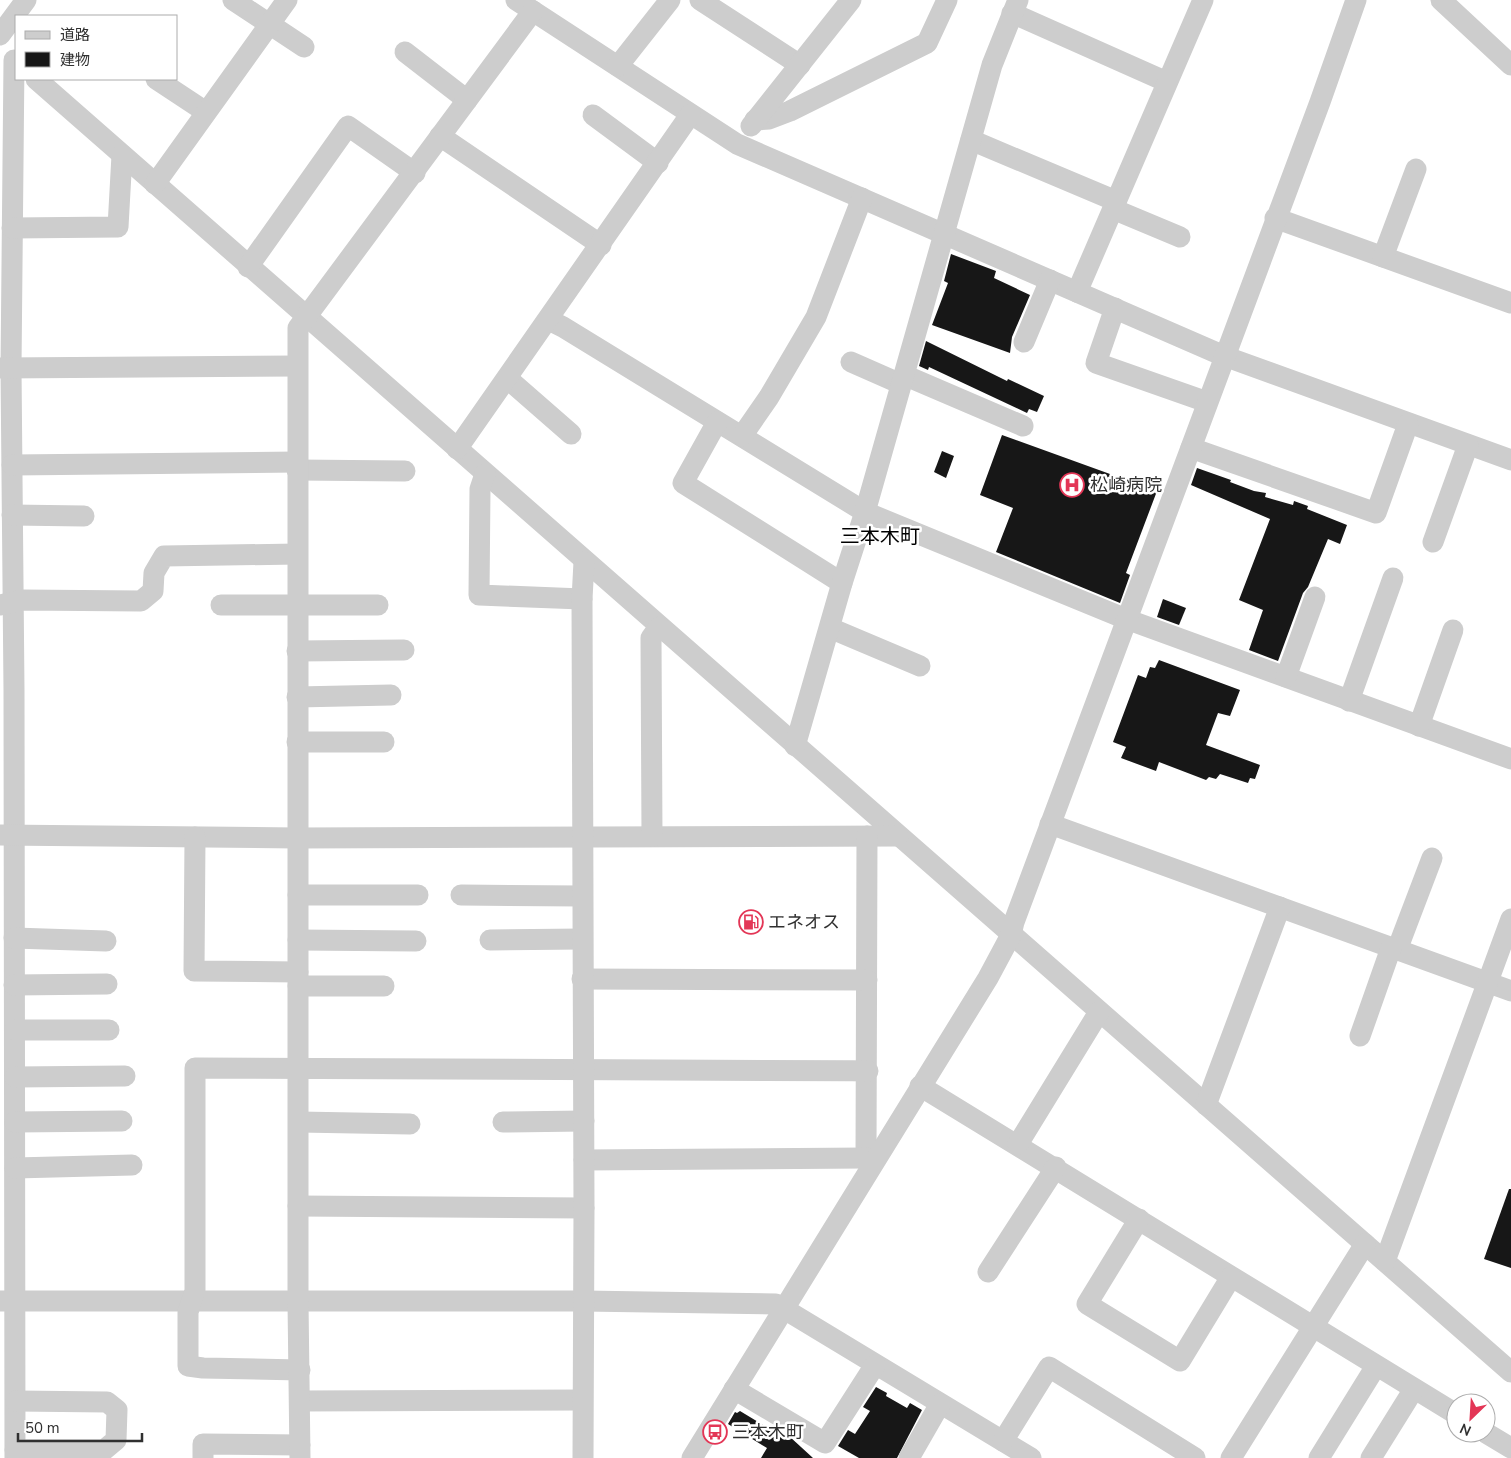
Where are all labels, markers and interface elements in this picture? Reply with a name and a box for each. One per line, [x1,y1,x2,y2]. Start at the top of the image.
legend [15,15,178,80]
text: 道路 [60,25,90,45]
text: 建物 [60,50,90,70]
hospital icon: 松崎病院 [1059,472,1085,498]
place label: 松崎病院 [1090,473,1162,497]
district label: 三本木町 [840,523,920,550]
fuel station icon: エネオス [738,909,764,935]
place label: エネオス [768,910,840,934]
north arrow [1446,1393,1496,1443]
scale bar [18,1410,141,1442]
text: 50 m [25,1418,60,1438]
bus stop icon: 三本木町 [702,1419,728,1445]
text: N [1457,1419,1474,1440]
place label: 三本木町 [732,1420,804,1444]

